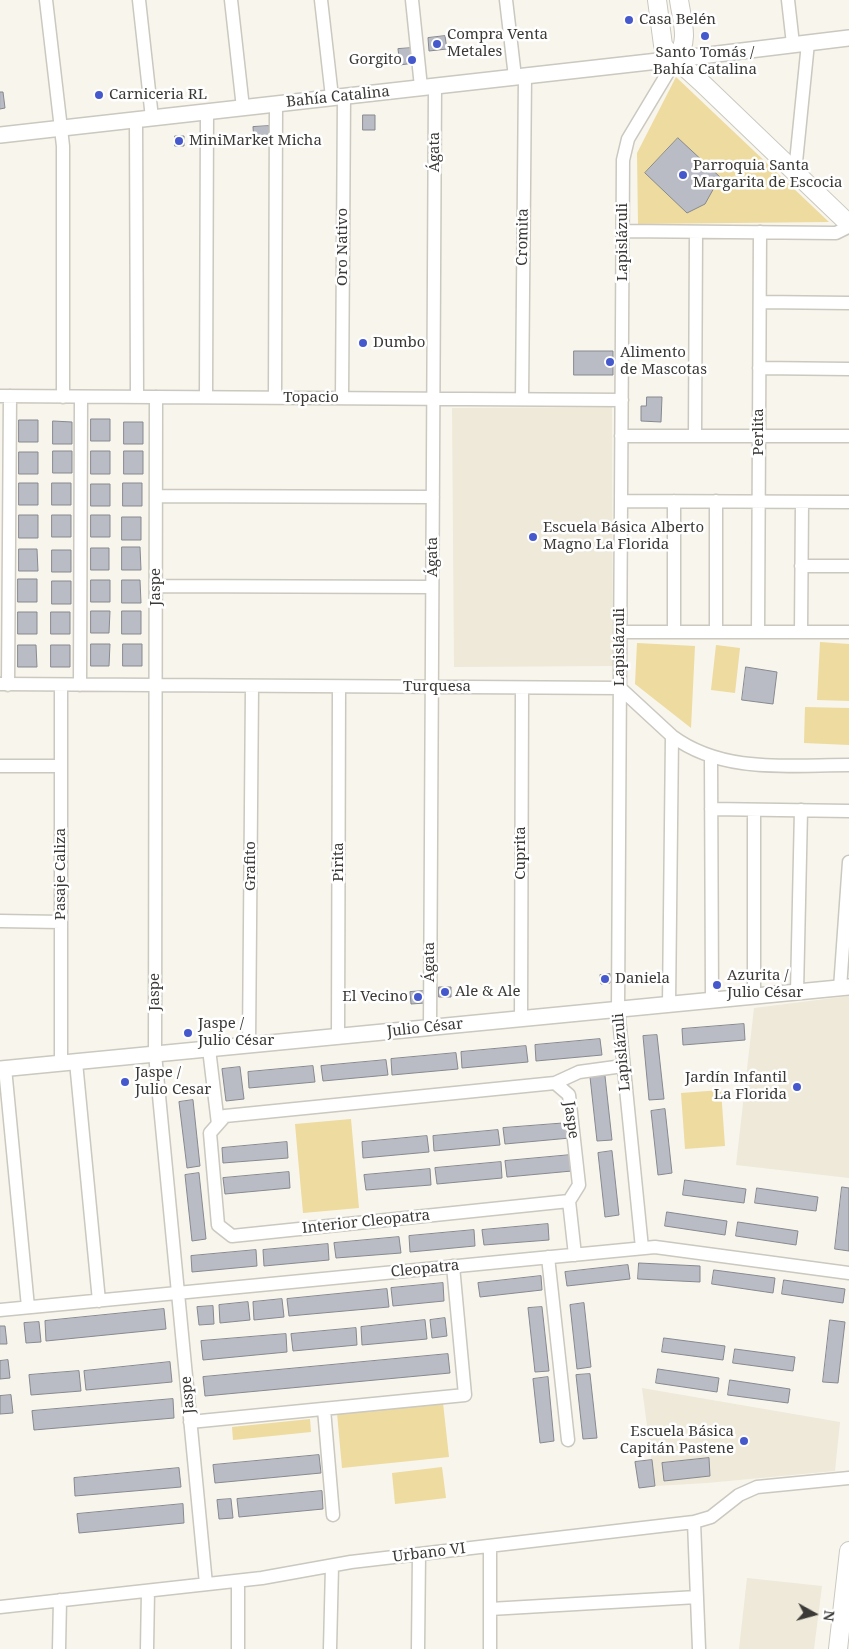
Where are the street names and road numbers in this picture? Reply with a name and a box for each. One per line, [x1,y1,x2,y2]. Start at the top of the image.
street label: Bahía Catalina [285,83,391,111]
street label: Ágata [426,132,444,172]
street label: Lapislázuli [614,203,632,281]
street label: Oro Nativo [334,208,352,286]
street label: Cromita [513,208,533,266]
street label: Topacio [283,389,339,407]
street label: Perlita [750,408,768,456]
street label: Ágata [424,537,442,577]
street label: Jaspe [147,568,165,606]
street label: Lapislázuli [611,608,629,686]
street label: Turquesa [403,678,471,696]
street label: Cuprita [512,826,530,880]
street label: Pasaje Caliza [52,828,70,920]
street label: Grafito [242,841,260,891]
street label: Pirita [330,842,348,882]
street label: Ágata [421,942,439,982]
street label: Jaspe [146,973,164,1011]
street label: Lapislázuli [610,1012,634,1092]
street label: Julio César [386,1015,464,1041]
street label: Jaspe [559,1100,583,1140]
street label: Interior Cleopatra [301,1206,431,1238]
street label: Cleopatra [390,1256,460,1282]
street label: Jaspe [177,1375,199,1415]
street label: Urbano VI [392,1540,466,1566]

